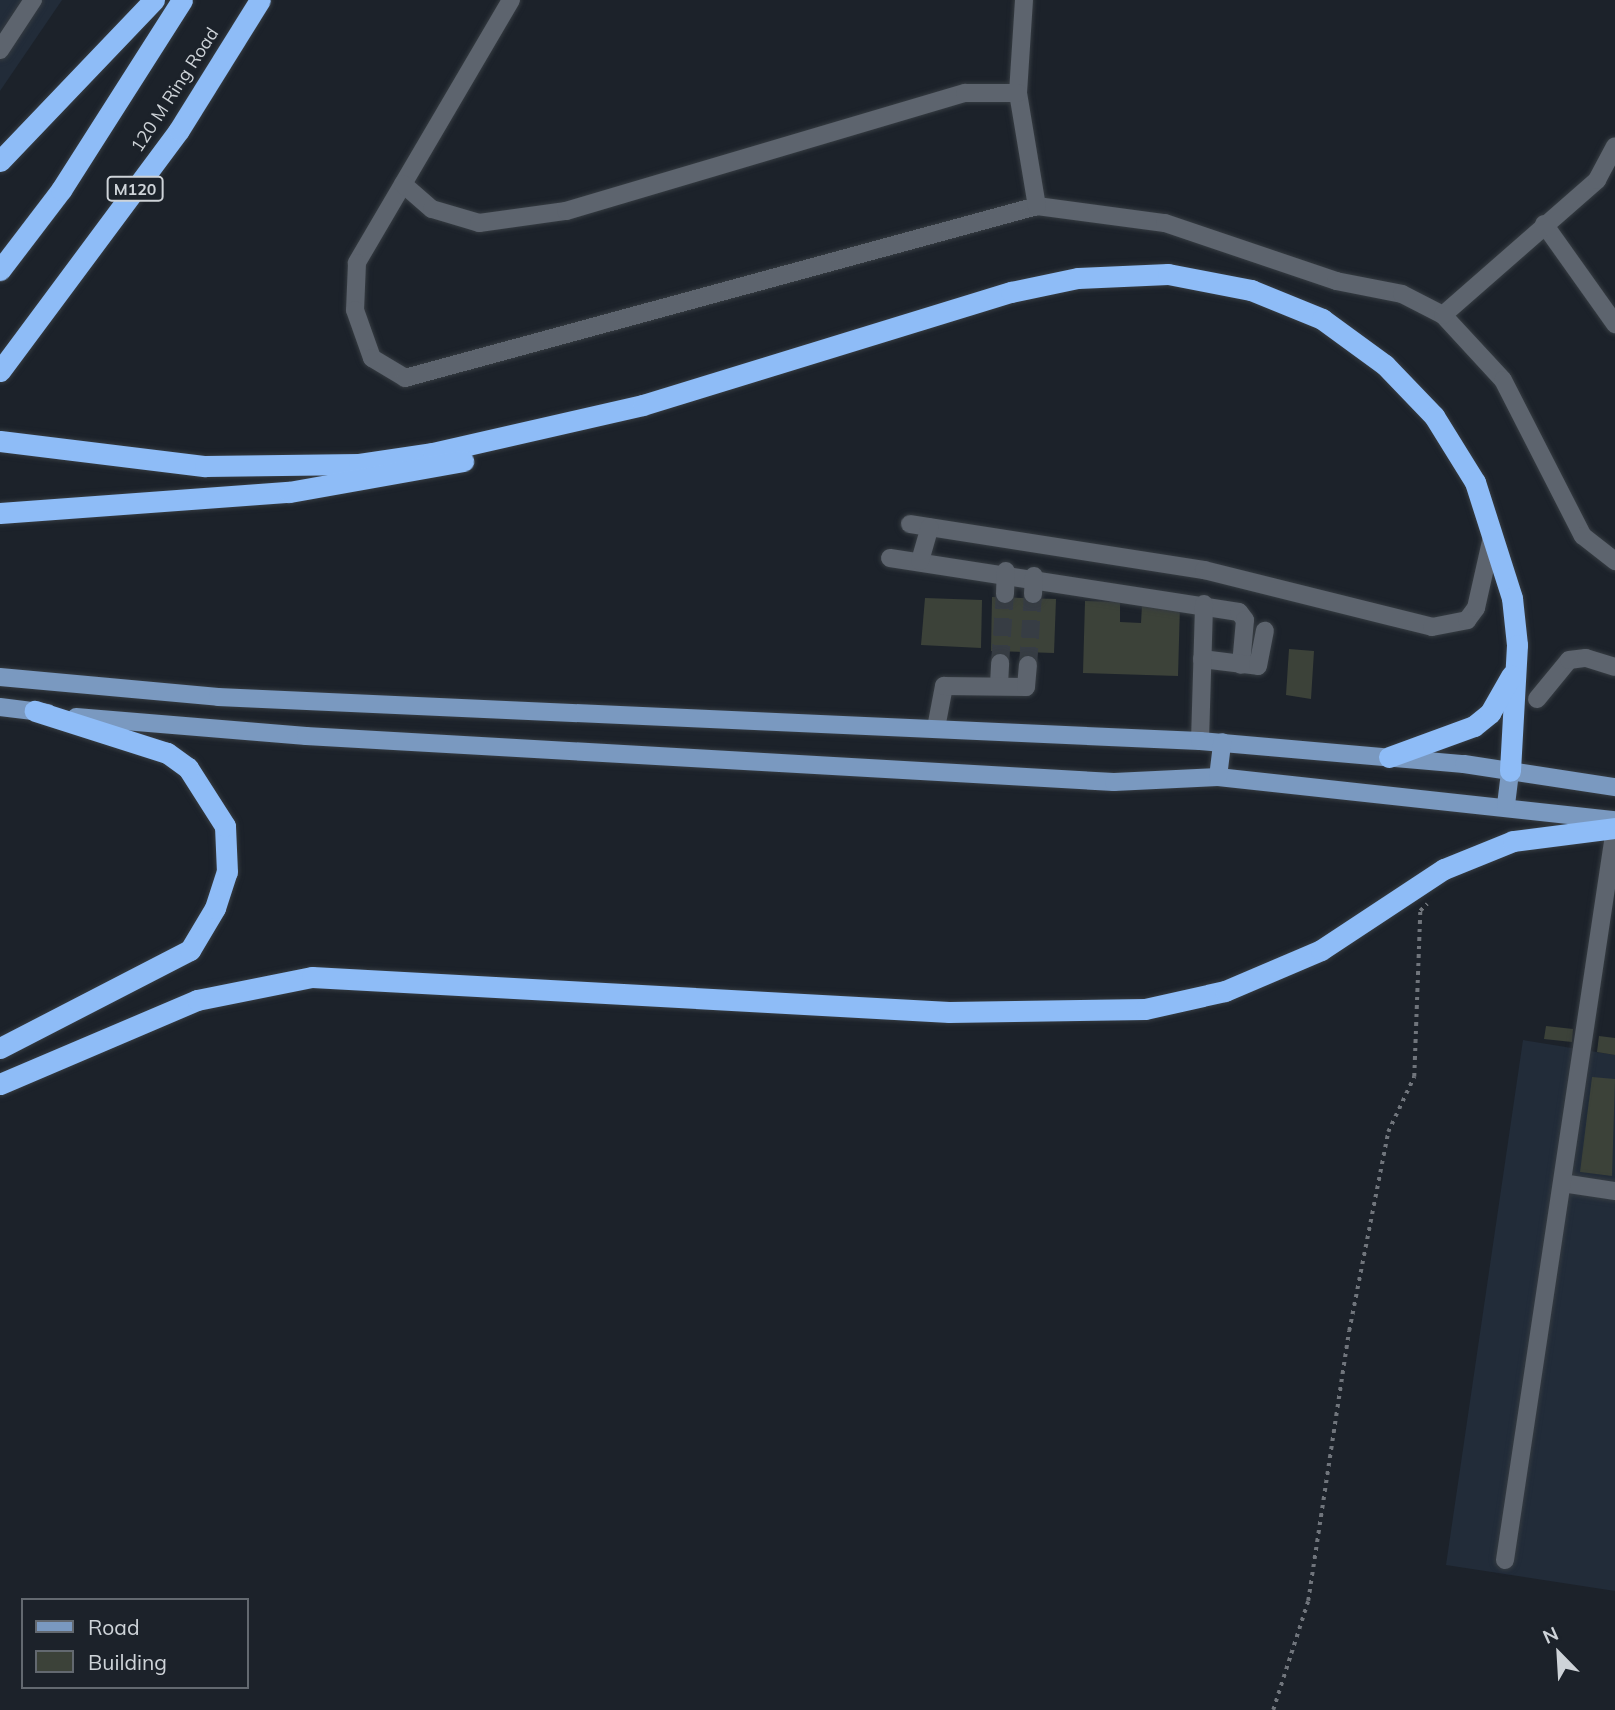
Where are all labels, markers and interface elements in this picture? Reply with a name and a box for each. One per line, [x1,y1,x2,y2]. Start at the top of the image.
street label: 120 M Ring Road [127,24,223,156]
road number: M120 [105,176,165,202]
legend [21,1598,248,1689]
text: Road [88,1614,139,1640]
north arrow [1524,1619,1594,1689]
text: N [1539,1621,1562,1649]
text: Building [88,1649,167,1675]

